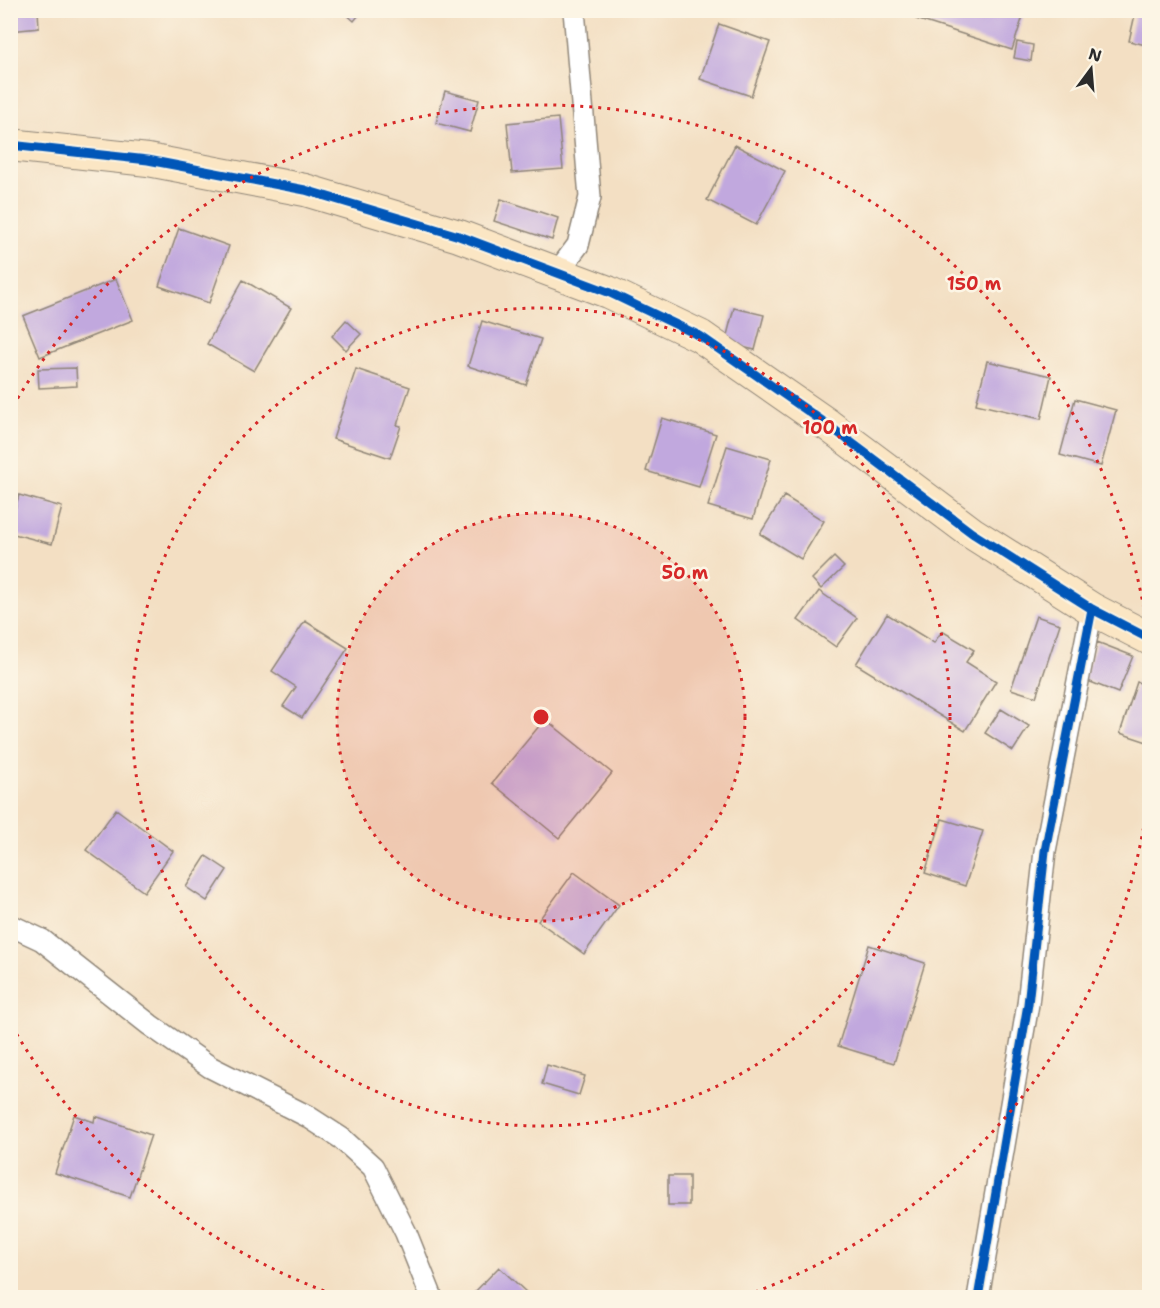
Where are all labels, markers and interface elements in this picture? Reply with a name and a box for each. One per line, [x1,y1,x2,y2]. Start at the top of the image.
north arrow [1061,39,1121,99]
text: N [1086,43,1104,67]
text: 150 m [947,272,1002,296]
text: 100 m [802,416,858,440]
text: 50 m [662,561,709,585]
centre of rings [531,707,551,727]

